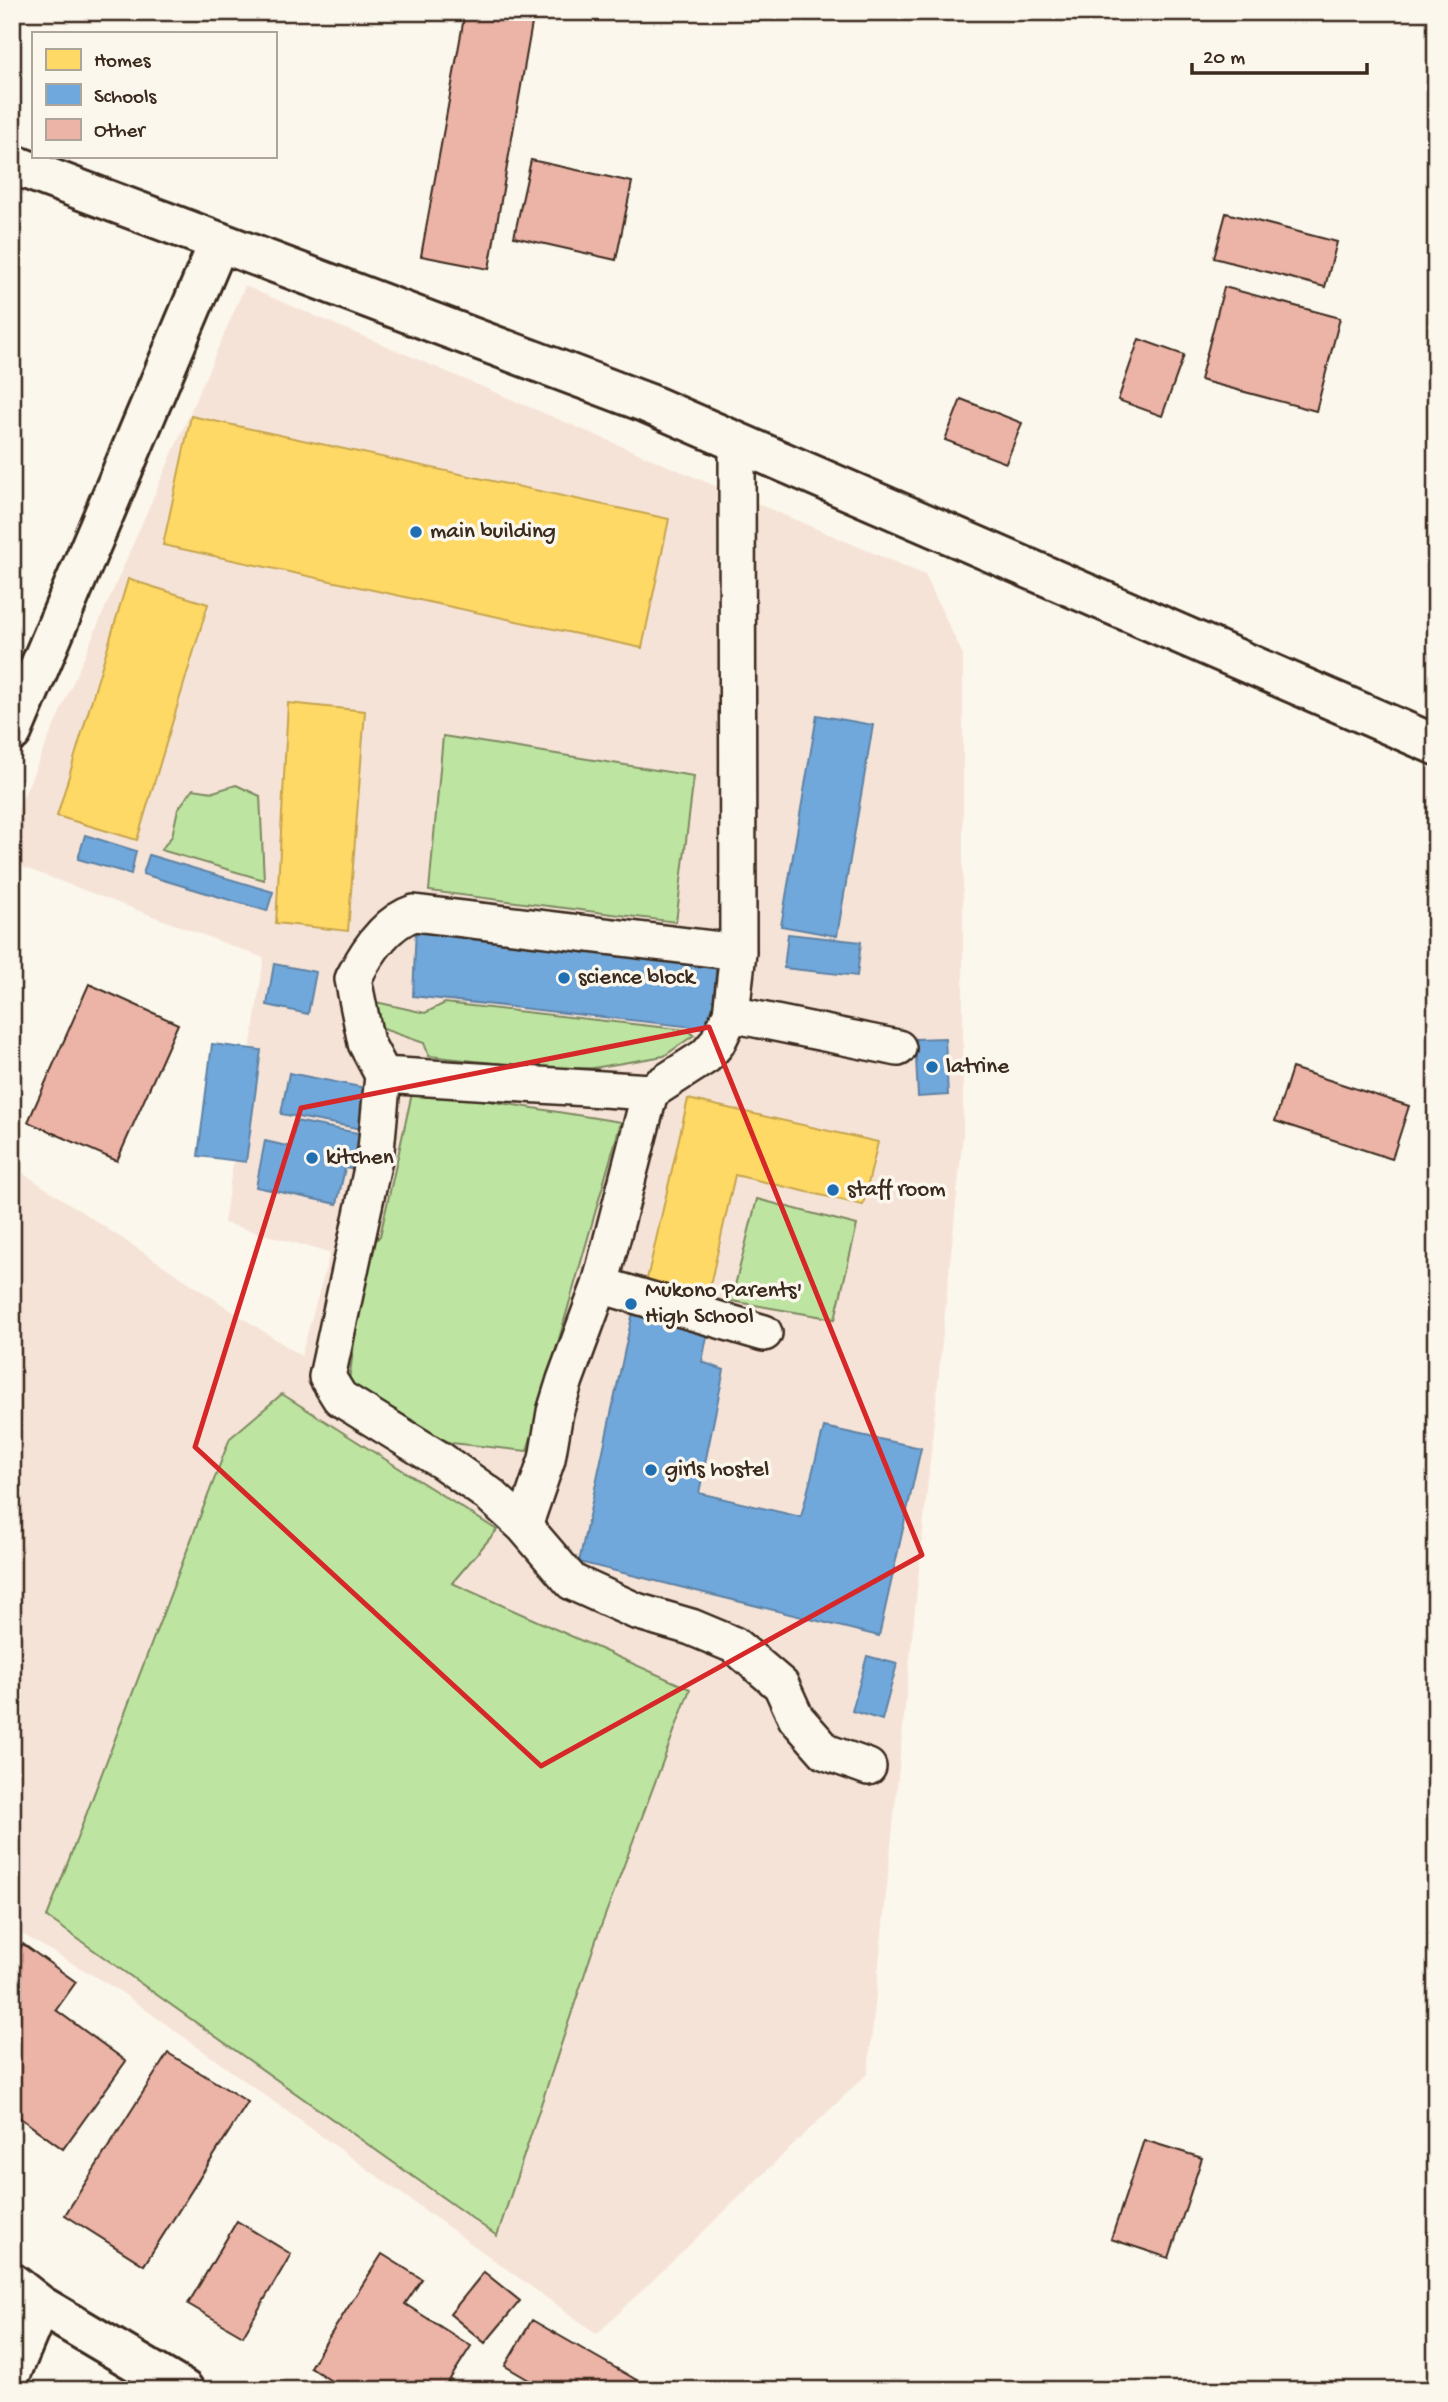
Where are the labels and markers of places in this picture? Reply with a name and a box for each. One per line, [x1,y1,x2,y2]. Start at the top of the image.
place label: main building [430,519,556,546]
marker: main building [408,524,424,540]
place label: science block [578,965,697,992]
marker: science block [556,970,572,986]
place label: latrine [946,1054,1010,1081]
marker: latrine [924,1059,940,1075]
place label: kitchen [326,1145,394,1172]
marker: kitchen [304,1150,320,1166]
place label: staff room [847,1177,946,1204]
marker: staff room [825,1182,841,1198]
place label: Mukono Parents' High School [645,1278,802,1331]
marker: Mukono Parents' High School [623,1296,639,1312]
place label: girls hostel [665,1457,769,1484]
marker: girls hostel [643,1462,659,1478]

